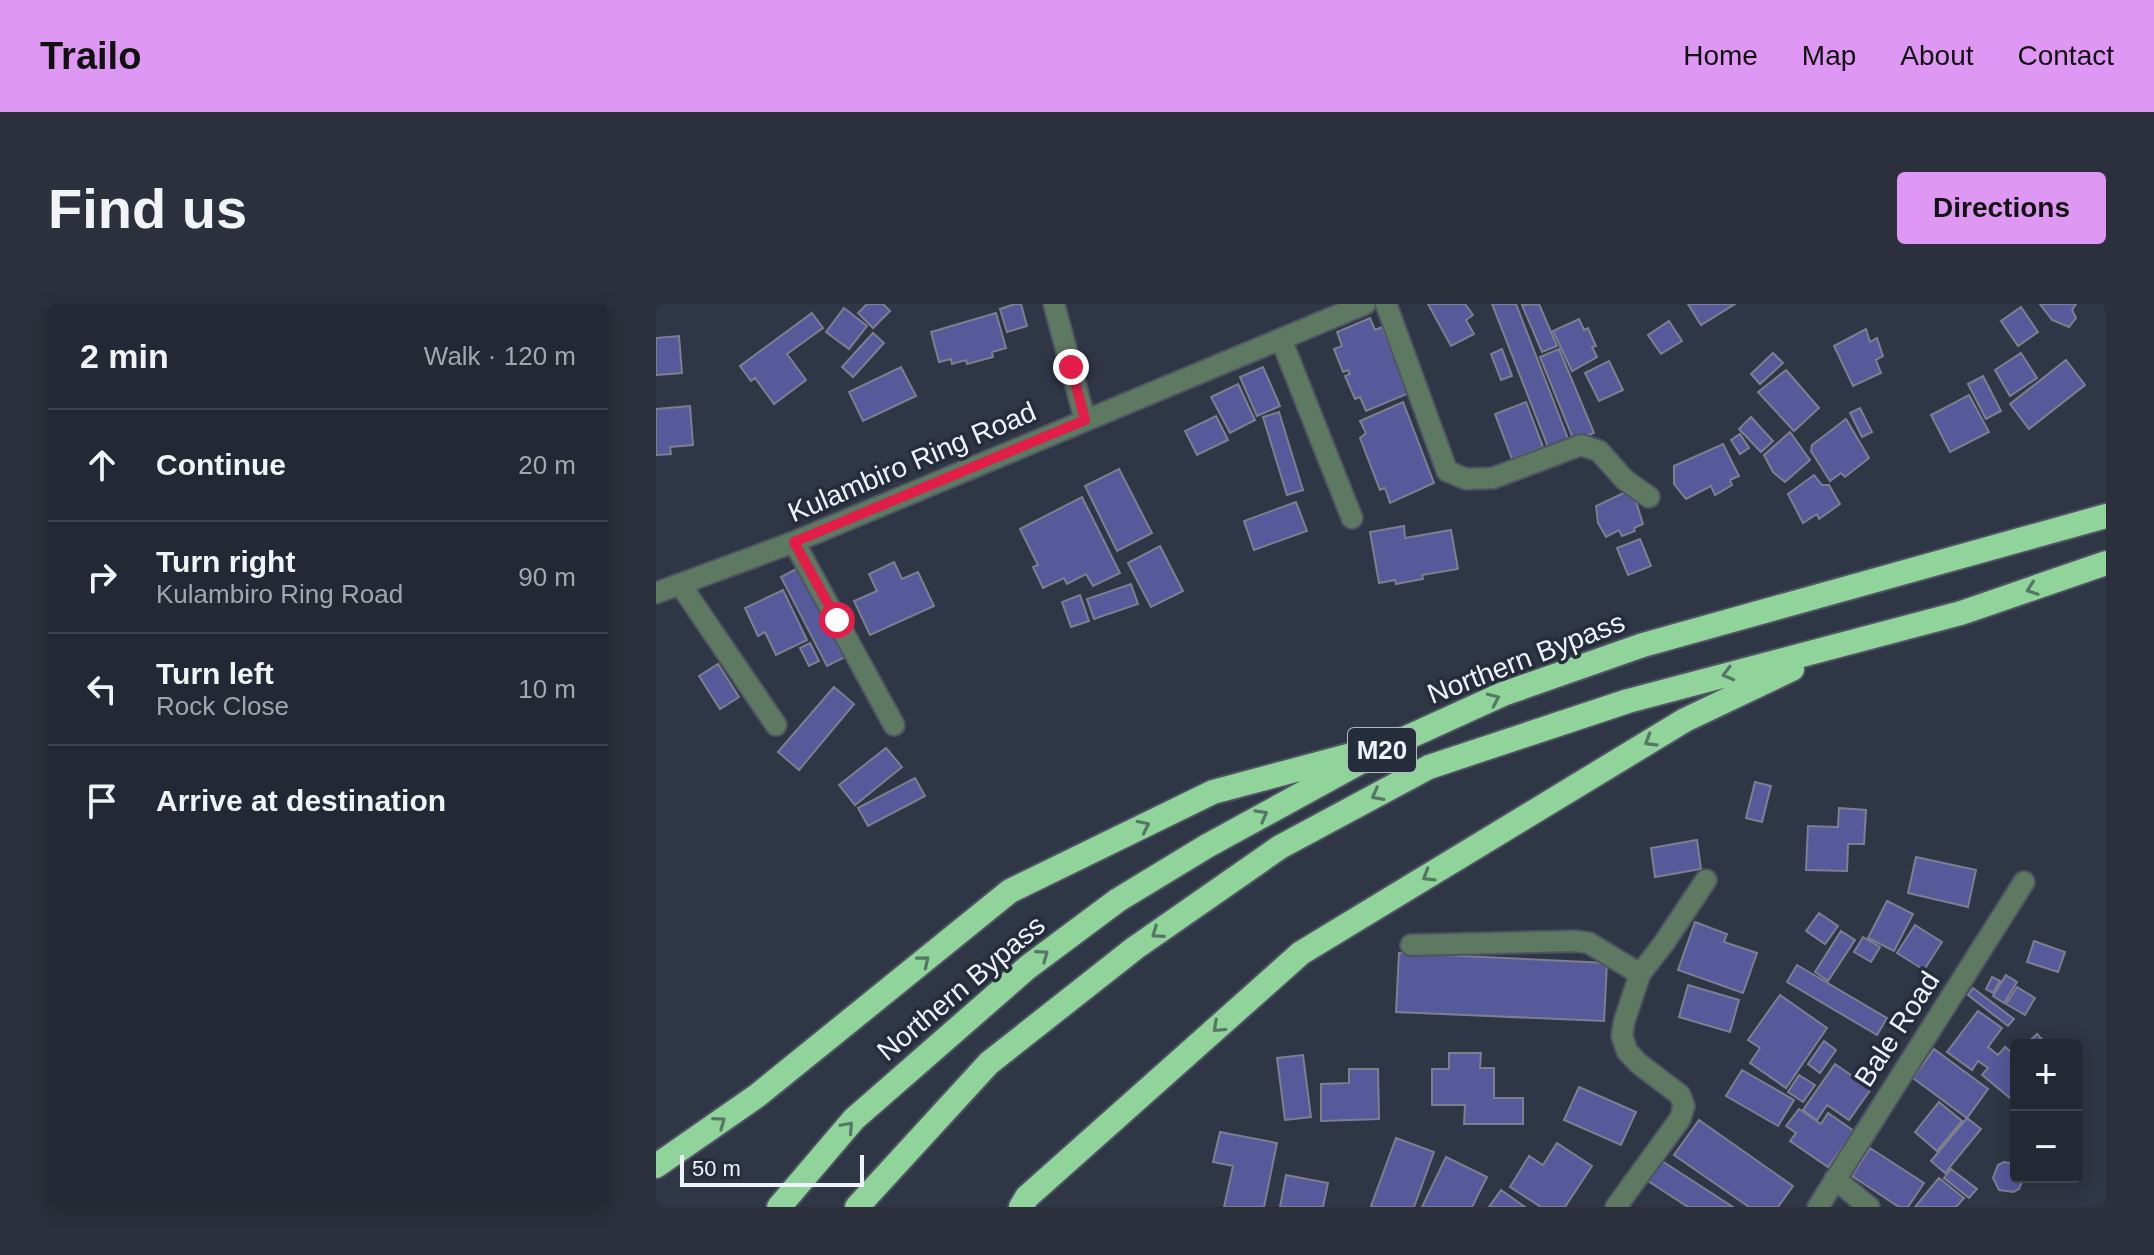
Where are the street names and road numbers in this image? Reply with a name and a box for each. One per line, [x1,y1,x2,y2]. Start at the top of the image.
street label: Kulambiro Ring Road [783,396,1041,528]
street label: Northern Bypass [1423,606,1629,710]
road number: M20 [1348,728,1416,772]
street label: Northern Bypass [871,909,1051,1067]
street label: Bale Road [1848,966,1946,1092]

